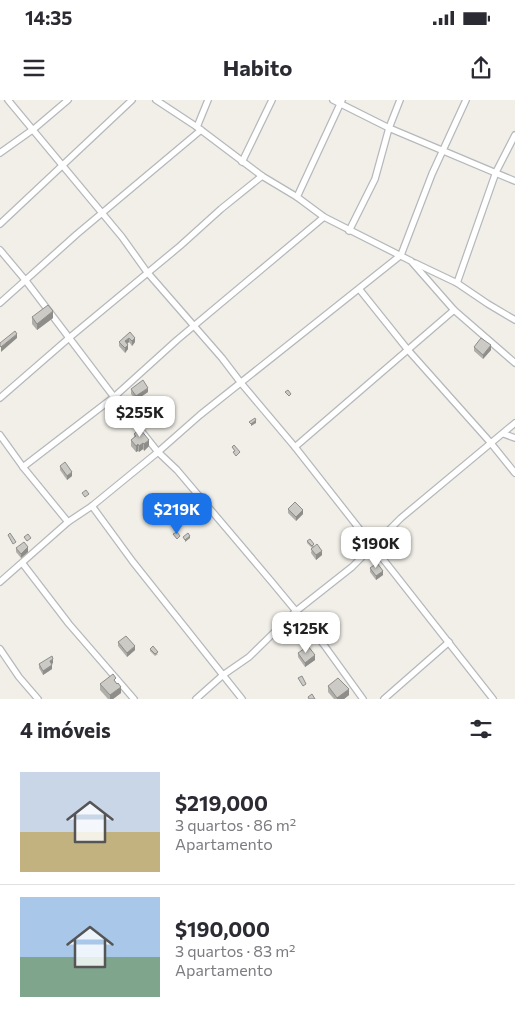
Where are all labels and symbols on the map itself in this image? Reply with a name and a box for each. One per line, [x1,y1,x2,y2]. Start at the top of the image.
pin: $255K [105,396,175,438]
pin: $219K [142,492,212,535]
pin: $190K [341,526,411,569]
pin: $125K [271,612,341,654]

